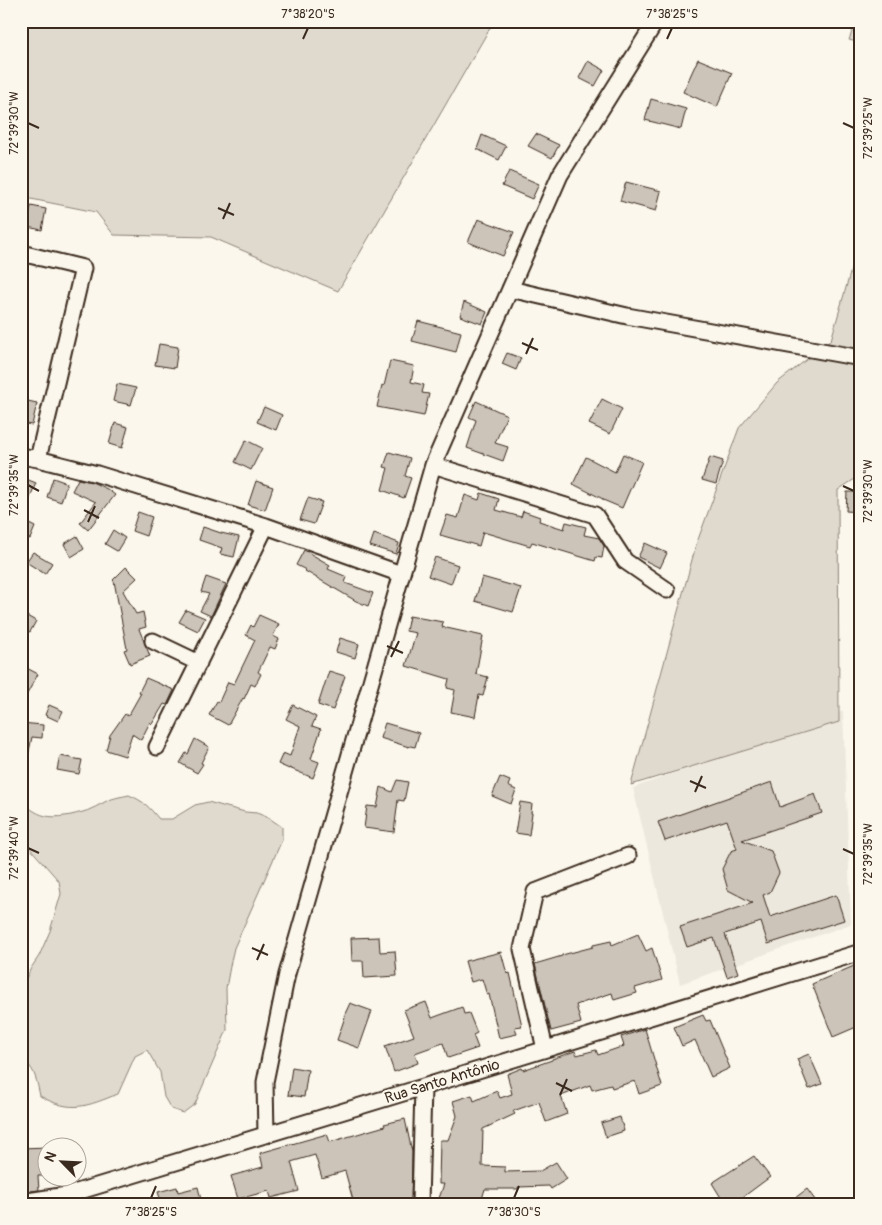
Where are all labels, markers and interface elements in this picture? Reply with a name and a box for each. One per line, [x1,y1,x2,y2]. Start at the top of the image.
text: 7°38'20"S [281,7,335,22]
text: 7°38'25"S [646,7,698,22]
text: 72°39'30"W [7,91,22,155]
text: 72°39'25"W [861,97,876,159]
text: 72°39'35"W [7,454,22,516]
text: 72°39'30"W [861,459,876,523]
text: 72°39'40"W [7,816,22,880]
text: 72°39'35"W [861,823,876,885]
street label: Rua Santo Antônio [382,1055,502,1108]
north arrow [38,1138,88,1188]
text: N [41,1149,60,1165]
text: 7°38'25"S [125,1205,177,1220]
text: 7°38'30"S [487,1205,541,1220]

